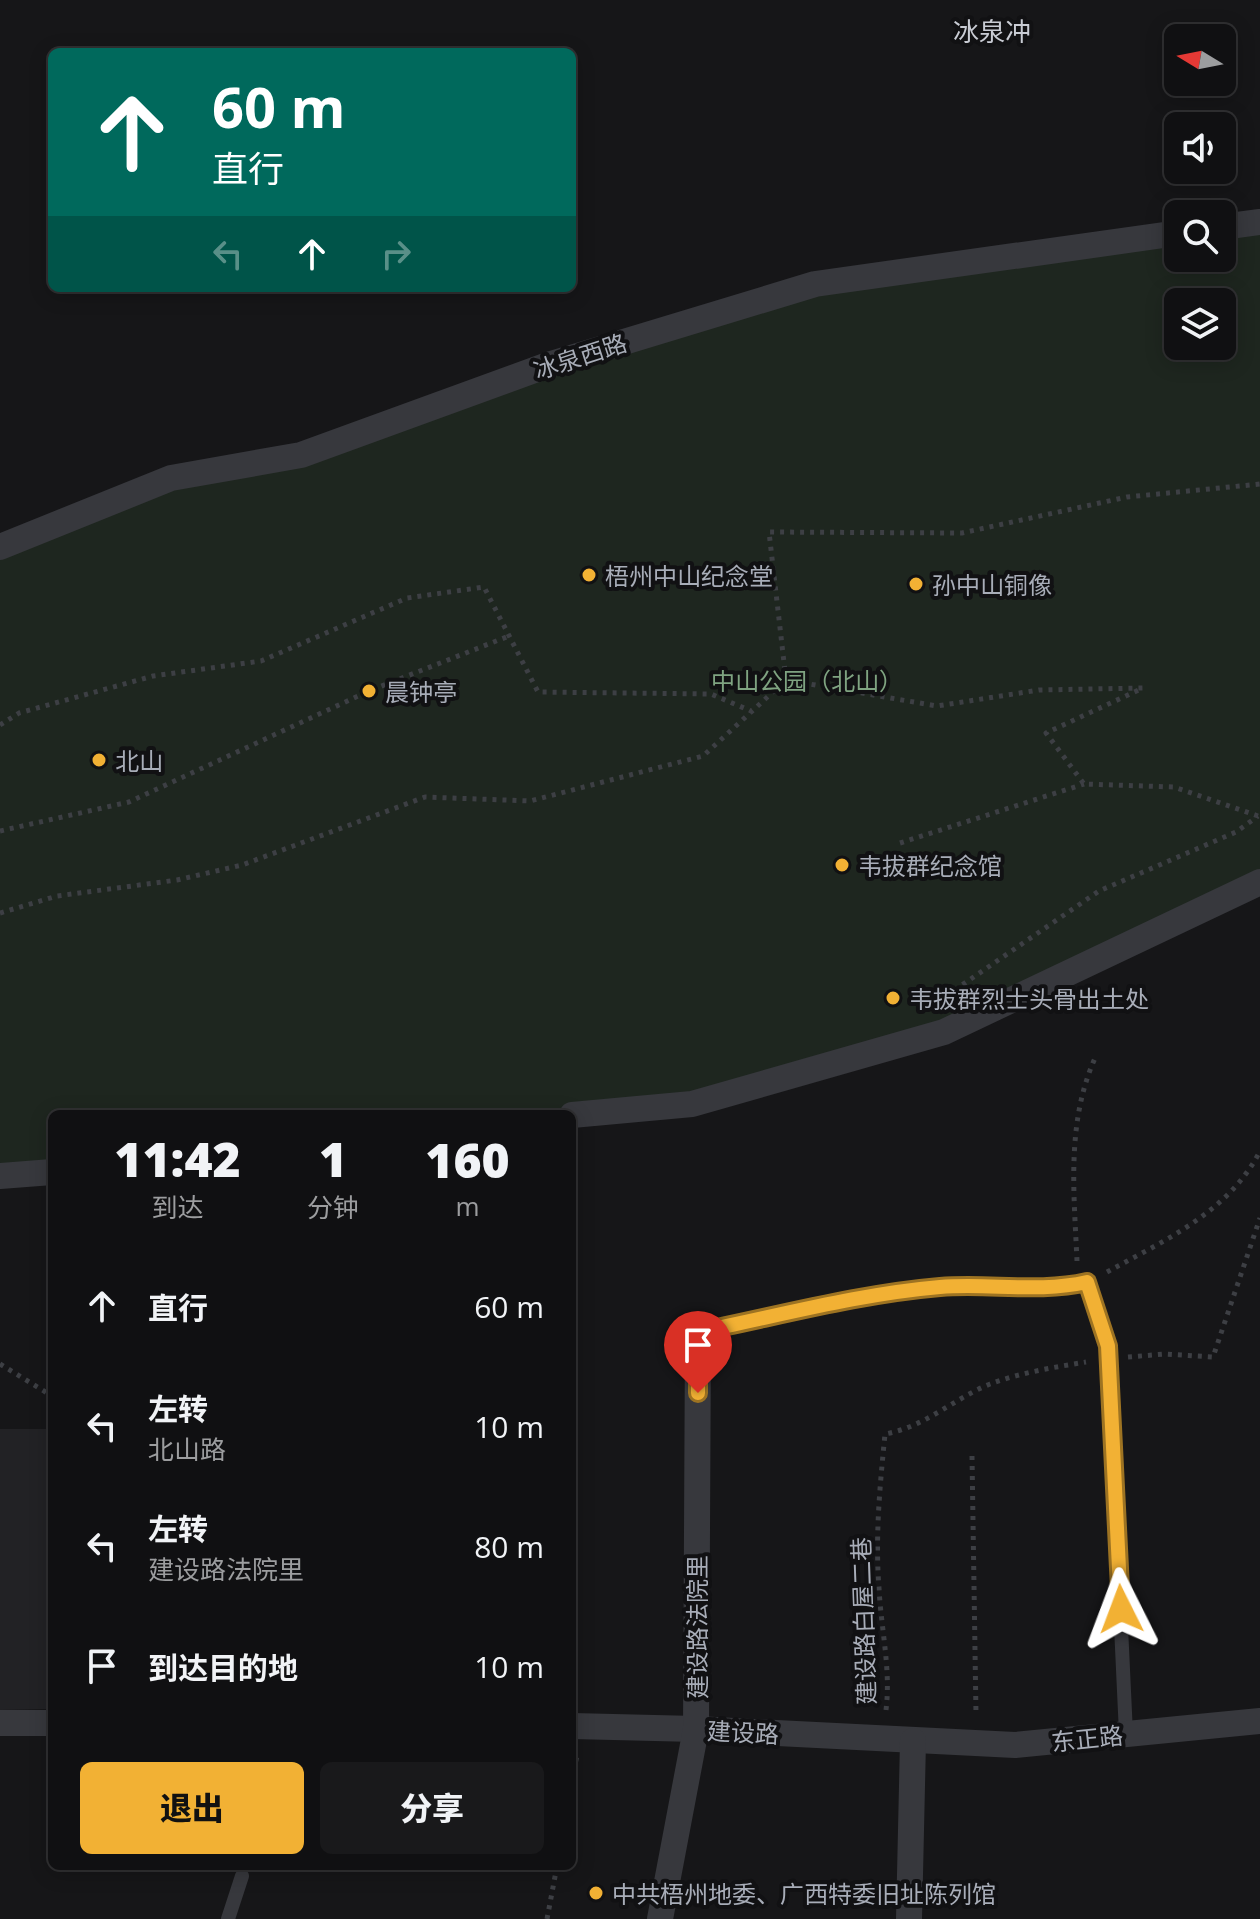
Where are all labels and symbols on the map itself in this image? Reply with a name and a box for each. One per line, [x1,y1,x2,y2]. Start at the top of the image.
district label: 冰泉冲 [953,13,1031,49]
north arrow [1164,24,1236,96]
street label: 冰泉西路 [529,325,631,387]
place label: 梧州中山纪念堂 [605,559,773,592]
marker: 梧州中山纪念堂 [580,566,598,584]
place label: 孙中山铜像 [932,568,1052,601]
marker: 孙中山铜像 [907,575,925,593]
park label: 中山公园（北山） [711,664,903,697]
place label: 晨钟亭 [385,675,457,708]
marker: 晨钟亭 [360,682,378,700]
place label: 北山 [115,744,163,777]
marker: 北山 [90,751,108,769]
place label: 韦拔群纪念馆 [858,849,1002,882]
marker: 韦拔群纪念馆 [833,856,851,874]
place label: 韦拔群烈士头骨出土处 [909,982,1149,1015]
marker: 韦拔群烈士头骨出土处 [884,989,902,1007]
pin [664,1311,732,1393]
street label: 建设路白屋二巷 [844,1536,882,1706]
street label: 建设路法院里 [680,1555,713,1699]
position arrow [1079,1567,1163,1651]
street label: 建设路 [706,1714,780,1750]
street label: 东正路 [1049,1718,1125,1758]
place label: 中共梧州地委、广西特委旧址陈列馆 [612,1877,996,1910]
marker: 中共梧州地委、广西特委旧址陈列馆 [587,1884,605,1902]

